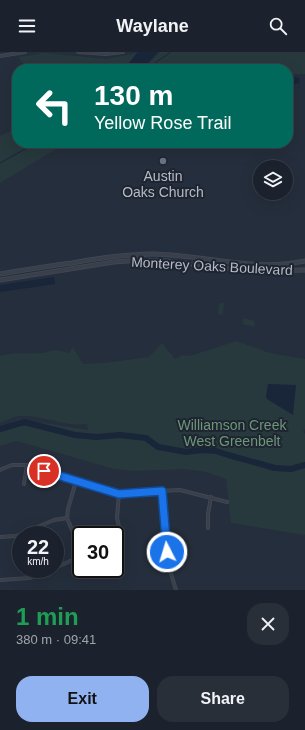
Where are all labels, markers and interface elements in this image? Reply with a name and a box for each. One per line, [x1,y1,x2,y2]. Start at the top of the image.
icon: menu [16,15,38,37]
icon: search [267,15,289,37]
text: Waylane [116,16,189,36]
icon: left [28,80,80,132]
text: 130 m [94,80,173,111]
text: Yellow Rose Trail [94,113,231,133]
marker: Austin Oaks Church [158,156,168,166]
map controls [253,160,293,200]
button: layers [253,160,293,200]
place label: Austin Oaks Church [122,168,204,200]
street label: Monterey Oaks Boulevard [131,254,293,278]
park label: Williamson Creek West Greenbelt [178,417,287,449]
pin [27,454,61,488]
icon: arrive [33,460,55,482]
speed limit sign: 30 [72,526,124,578]
position arrow [146,531,188,573]
text: 22 [27,536,49,558]
text: km/h [27,556,49,567]
text: 1 min [16,603,79,630]
button: close [247,603,289,645]
text: 380 m · 09:41 [16,632,96,647]
button: Exit [16,676,149,722]
button: Share [157,676,289,722]

